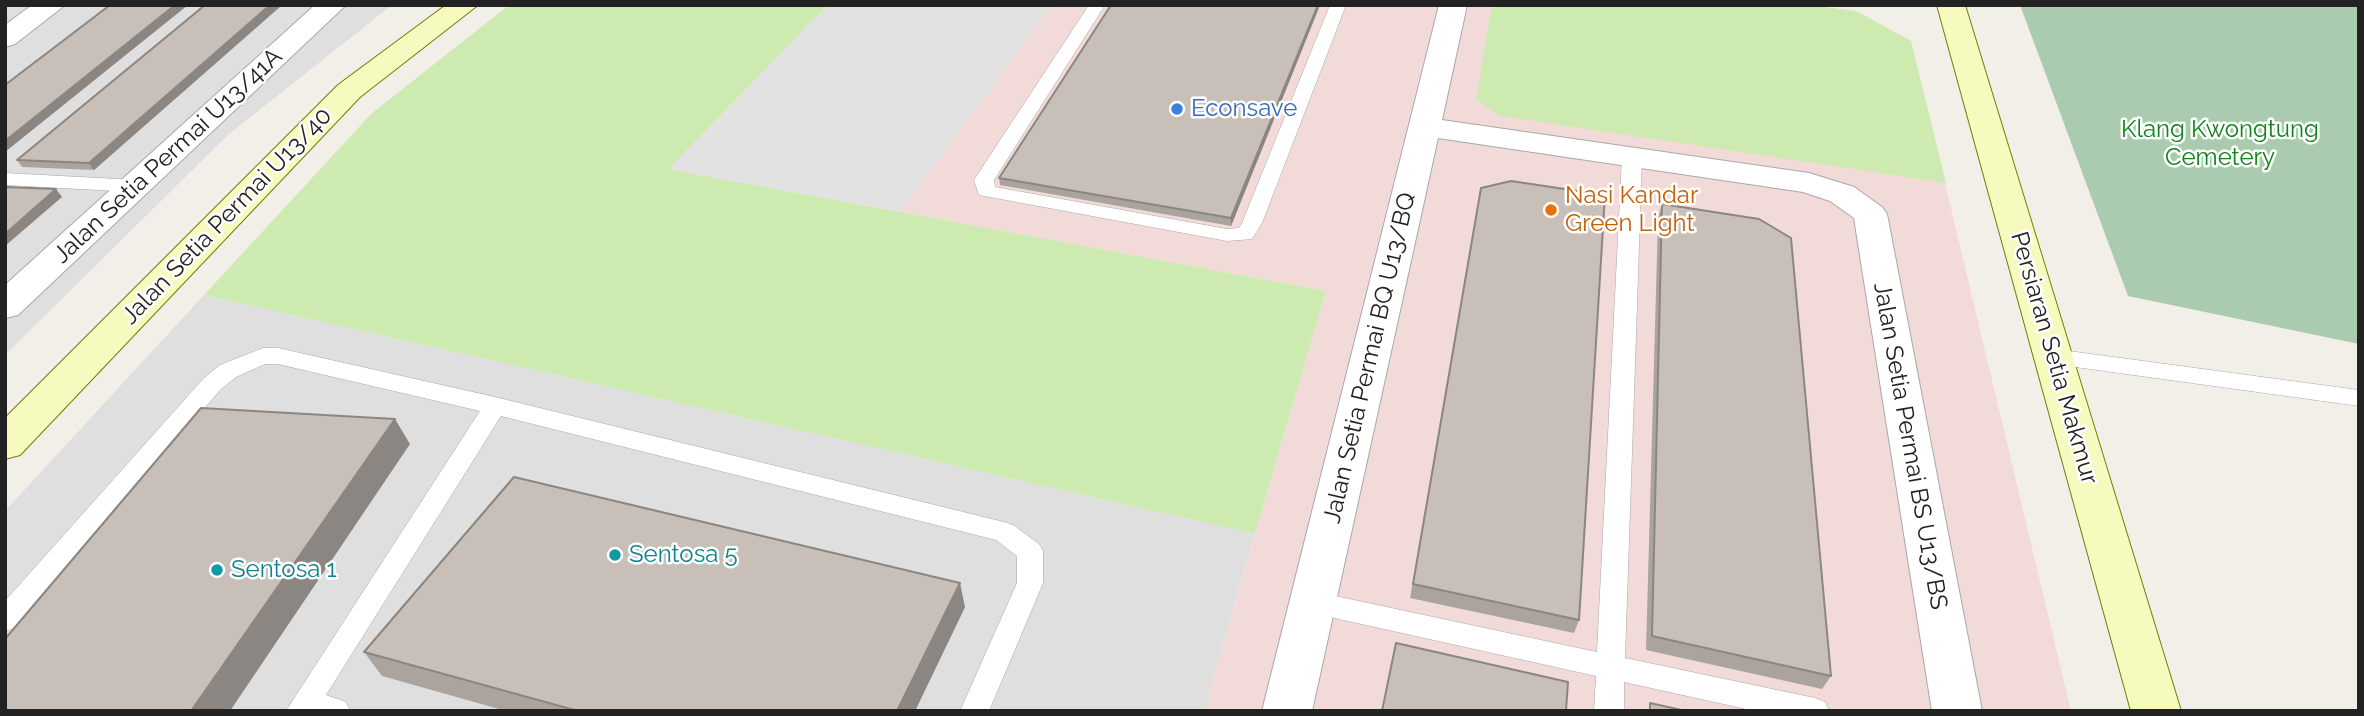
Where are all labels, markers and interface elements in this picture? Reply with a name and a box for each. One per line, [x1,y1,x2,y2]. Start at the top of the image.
street label: Jalan Setia Permai U13/41A [48,42,288,270]
place label: Econsave [1191,95,1297,123]
marker: Econsave [1169,101,1185,117]
street label: Jalan Setia Permai U13/40 [116,102,338,330]
park label: Klang Kwongtung Cemetery [2121,116,2319,172]
place label: Nasi Kandar Green Light [1565,182,1698,238]
street label: Jalan Setia Permai BQ U13/BQ [1318,190,1422,526]
marker: Nasi Kandar Green Light [1543,202,1559,218]
street label: Persiaran Setia Makmur [2004,229,2104,487]
street label: Jalan Setia Permai BS U13/BS [1867,280,1953,612]
place label: Sentosa 5 [629,541,738,569]
marker: Sentosa 5 [607,547,623,563]
place label: Sentosa 1 [231,556,337,584]
marker: Sentosa 1 [209,562,225,578]

